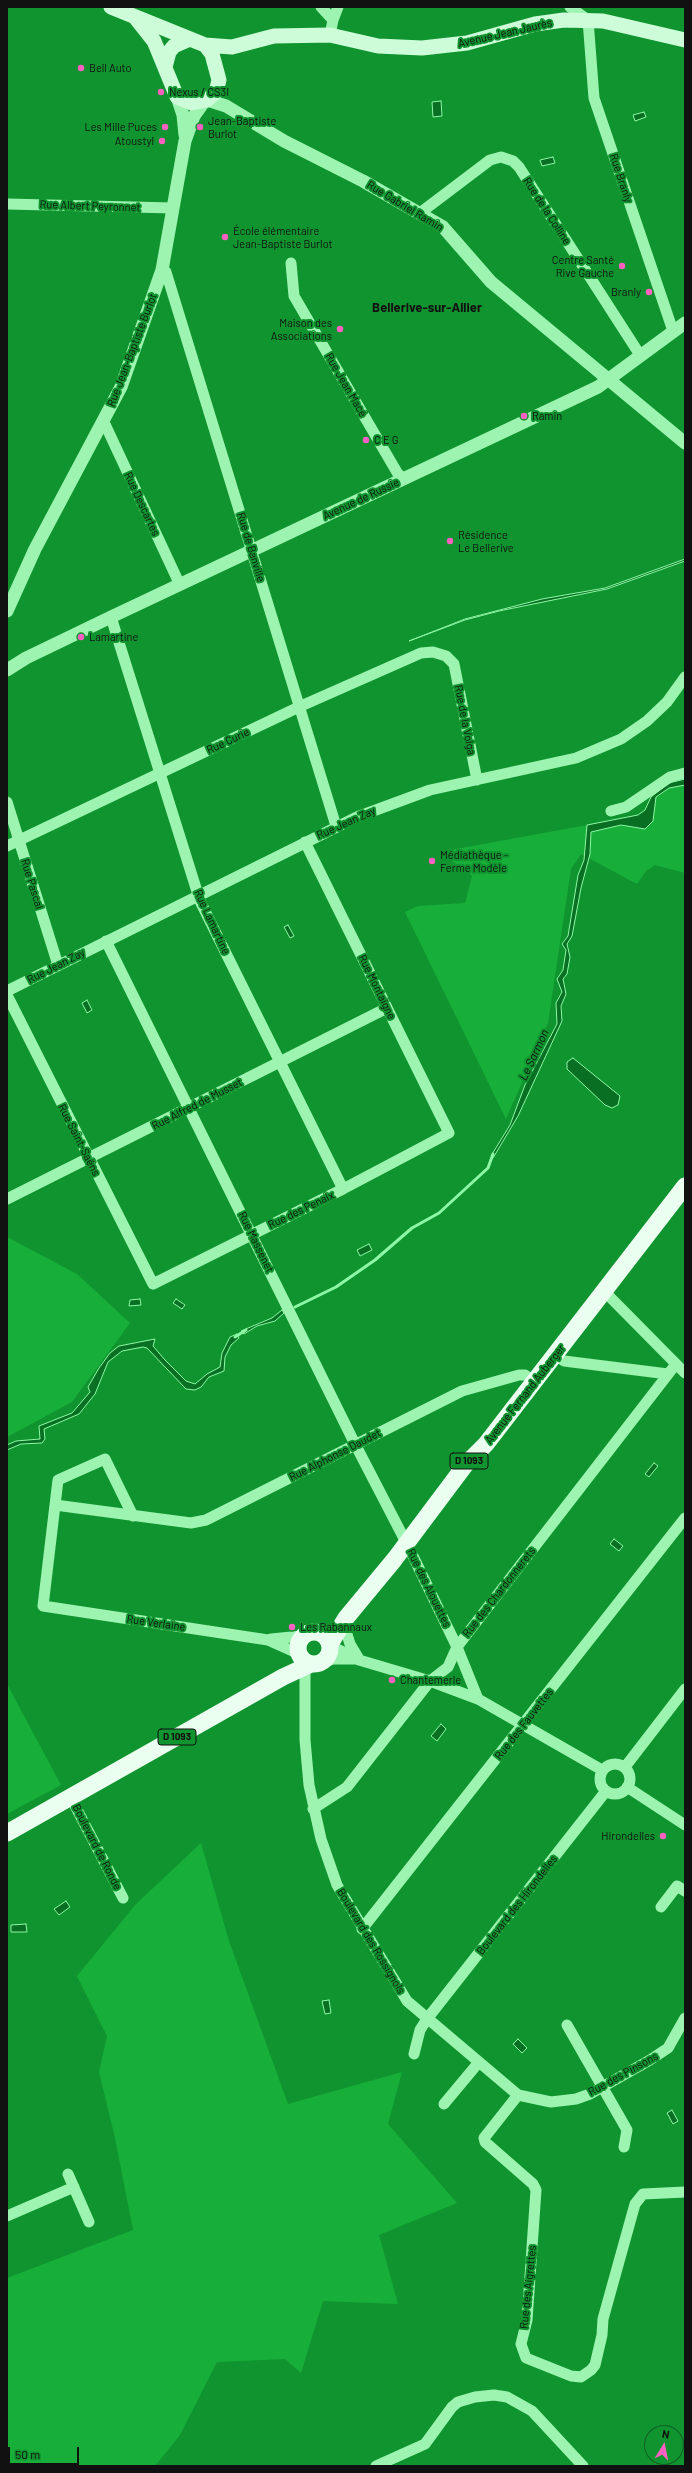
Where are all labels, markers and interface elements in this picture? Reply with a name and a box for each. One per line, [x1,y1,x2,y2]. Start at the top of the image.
street label: Avenue Jean Jaurès [457,16,553,50]
place label: Bell Auto [89,61,131,75]
marker: Bell Auto [76,63,86,73]
place label: Nexus / CS3I [169,85,229,99]
marker: Nexus / CS3I [156,87,166,97]
place label: Jean-Baptiste Burlot [208,114,276,140]
place label: Les Mille Puces [85,120,157,134]
marker: Les Mille Puces [160,122,170,132]
marker: Jean-Baptiste Burlot [195,122,205,132]
place label: Atoustyl [115,134,154,148]
marker: Atoustyl [157,136,167,146]
street label: Rue Branly [607,152,635,204]
street label: Rue de la Colline [520,175,574,247]
street label: Rue Gabriel Ramin [364,178,446,234]
street label: Rue Albert Peyronnet [39,198,141,214]
place label: École élémentaire Jean-Baptiste Burlot [233,224,333,250]
marker: École élémentaire Jean-Baptiste Burlot [220,232,230,242]
place label: Centre Santé Rive Gauche [552,253,614,279]
marker: Centre Santé Rive Gauche [617,261,627,271]
place label: Branly [611,285,641,299]
marker: Branly [644,287,654,297]
street label: Rue Jean-Baptiste Burlot [104,291,160,409]
district label: Bellerive-sur-Allier [372,300,482,316]
place label: Maison des Associations [271,316,332,342]
marker: Maison des Associations [335,324,345,334]
street label: Rue Jean Macé [322,351,370,419]
place label: Ramin [532,409,562,423]
marker: Ramin [519,411,529,421]
place label: C E G [374,433,398,447]
marker: C E G [361,435,371,445]
street label: Rue Descartes [121,470,163,538]
street label: Avenue de Russie [321,475,401,523]
street label: Rue de Banville [234,511,268,583]
place label: Résidence Le Bellerive [458,528,514,554]
marker: Résidence Le Bellerive [445,536,455,546]
place label: Lamartine [89,630,138,644]
marker: Lamartine [76,632,86,642]
street label: Rue de la Volga [452,684,478,756]
street label: Rue Curie [204,725,252,757]
street label: Rue Jean Zay [314,804,378,842]
place label: Médiathèque - Ferme Modèle [440,848,508,874]
marker: Médiathèque - Ferme Modèle [427,856,437,866]
street label: Rue Pascal [18,857,46,911]
street label: Rue Lamartine [191,888,233,956]
street label: Rue Jean Zay [25,946,87,986]
street label: Rue Montaigne [356,952,398,1022]
water label: Le Sarmon [516,1027,552,1083]
street label: Rue Alfred de Musset [150,1075,244,1133]
street label: Rue Saint-Saëns [55,1102,103,1178]
street label: Rue des Penaix [266,1188,336,1232]
street label: Rue Massenet [236,1209,276,1275]
street label: Avenue Fernand Auberger [482,1342,568,1446]
street label: Rue Alphonse Daudet [287,1426,383,1484]
road number: D 1093 [450,1453,488,1469]
street label: Rue des Chardonnerets [460,1544,538,1640]
street label: Rue des Alouettes [404,1547,454,1629]
street label: Rue Verlaine [126,1612,186,1634]
place label: Les Rabannaux [300,1620,372,1634]
marker: Les Rabannaux [287,1622,297,1632]
place label: Chantemerle [400,1673,461,1687]
marker: Chantemerle [387,1675,397,1685]
street label: Rue des Fauvettes [492,1686,556,1762]
road number: D 1093 [158,1729,196,1745]
street label: Boulevard de Ronde [70,1802,124,1892]
place label: Hirondelles [601,1829,655,1843]
marker: Hirondelles [658,1831,668,1841]
street label: Boulevard des Hirondelles [474,1852,560,1958]
street label: Boulevard des Rossignols [334,1886,408,1996]
street label: Rue des Pinsons [586,2049,660,2099]
street label: Rue des Aigrettes [517,2245,539,2329]
north arrow [644,2425,684,2465]
text: N [661,2427,671,2441]
scale bar [10,2439,81,2465]
text: 50 m [15,2447,40,2461]

